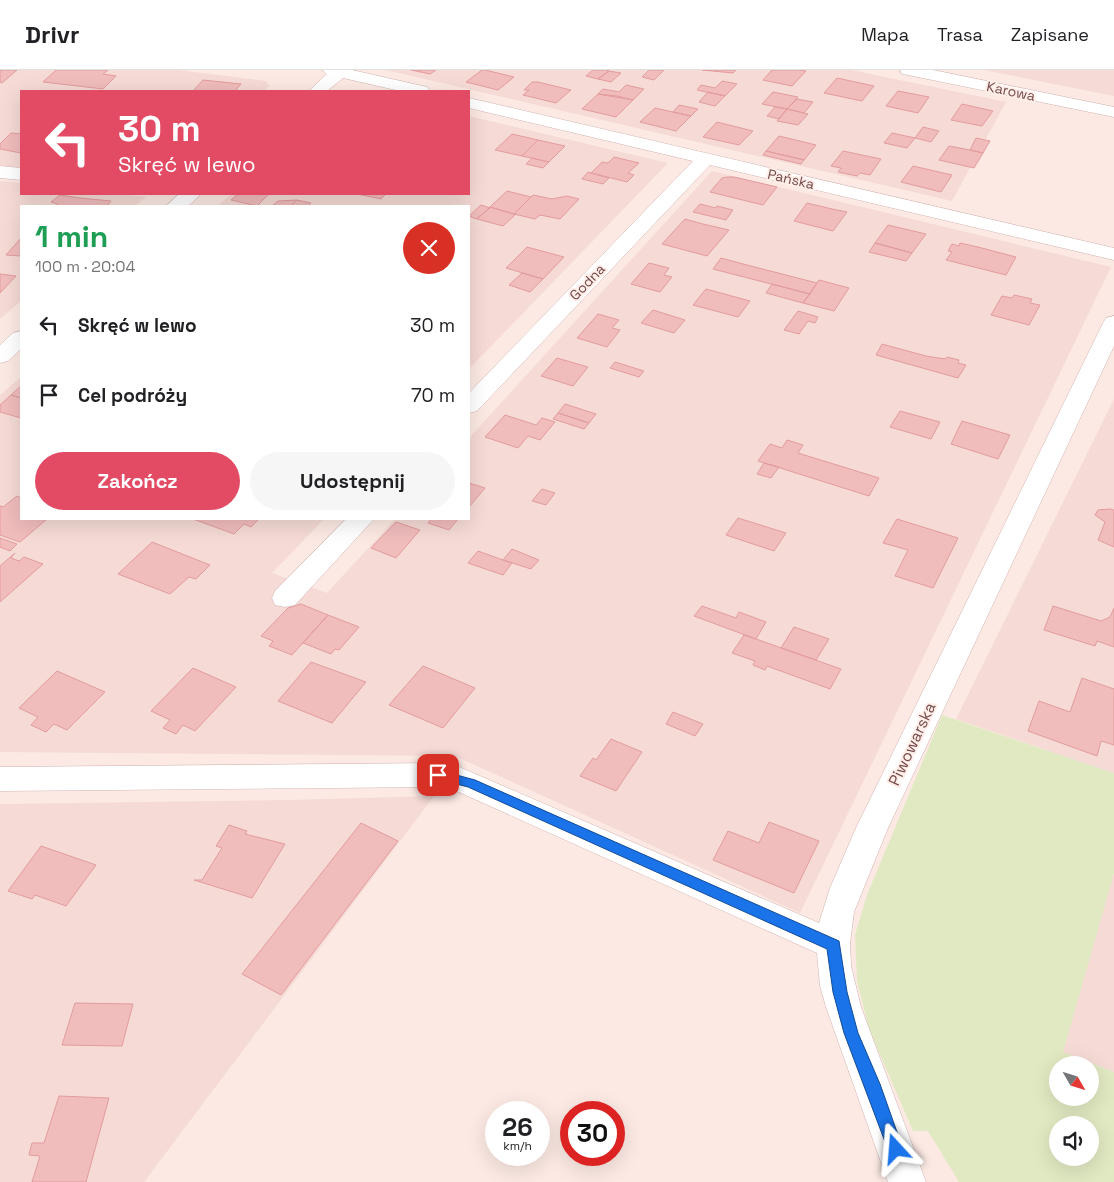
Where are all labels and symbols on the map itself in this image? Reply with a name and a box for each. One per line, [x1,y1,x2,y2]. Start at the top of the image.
street label: Karowa [985,77,1037,105]
street label: Pańska [766,165,816,193]
street label: Godna [565,260,609,304]
street label: Piwowarska [884,699,940,789]
pin [417,754,459,796]
north arrow [1049,1056,1099,1106]
speed limit sign: 30 [560,1101,625,1166]
position arrow [869,1122,921,1174]

